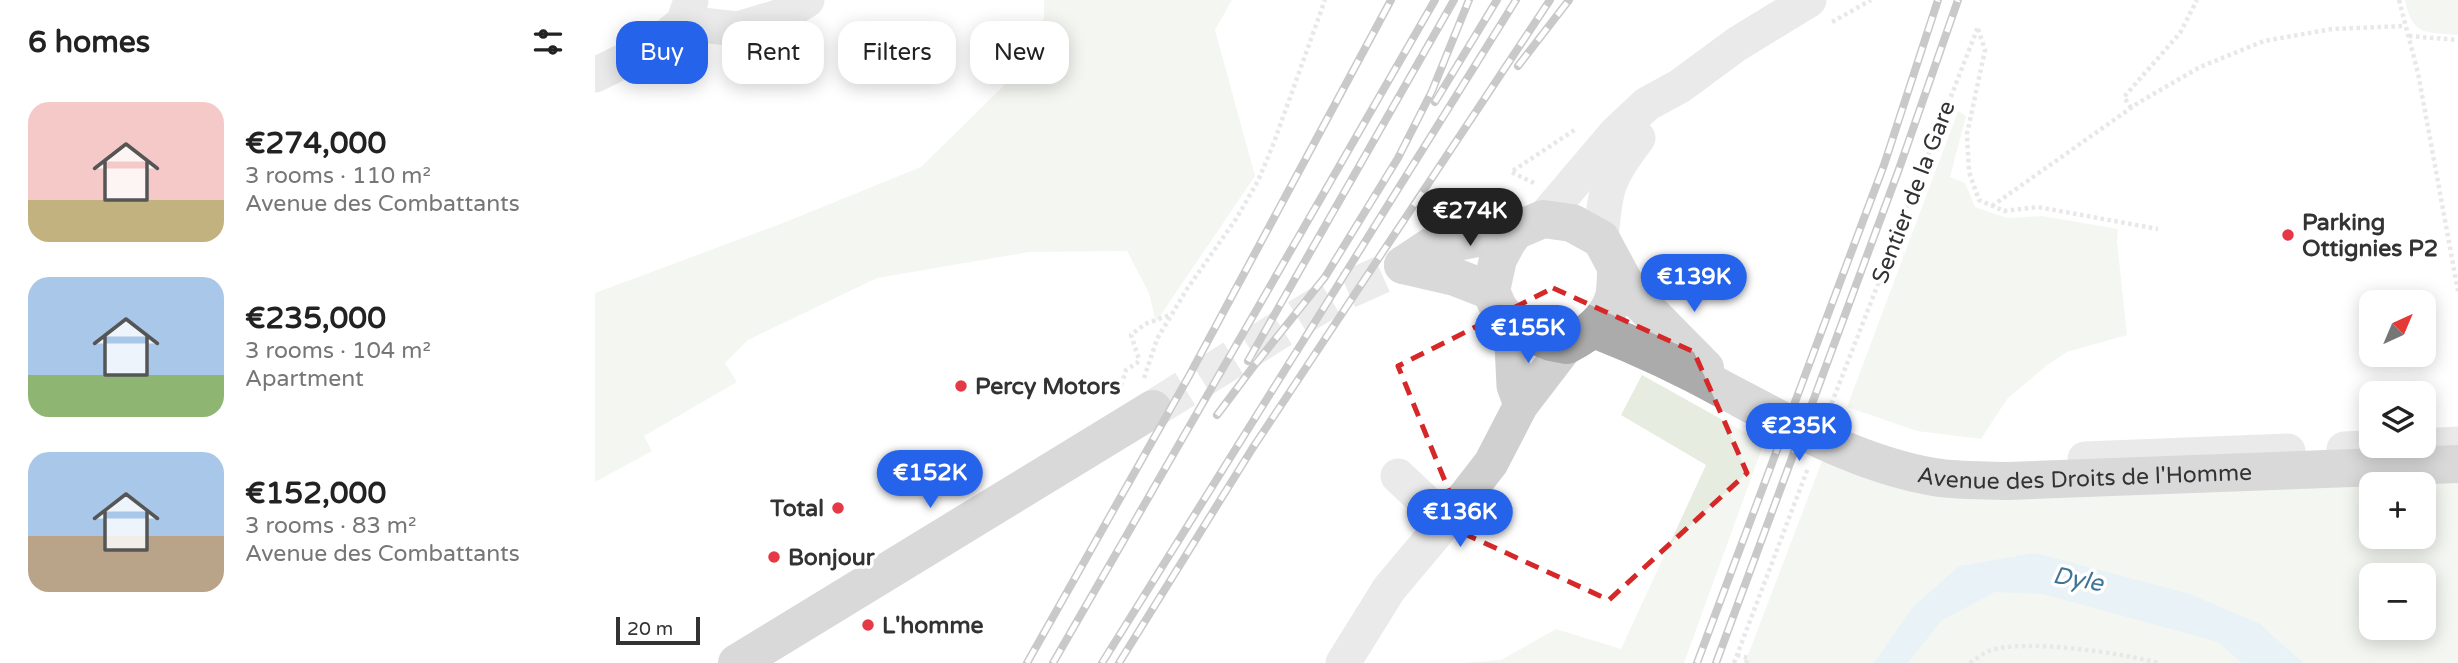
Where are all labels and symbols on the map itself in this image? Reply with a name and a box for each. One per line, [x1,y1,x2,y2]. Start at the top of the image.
street label: Sentier de la Gare [1866,97,1962,288]
pin: €274K [1421,188,1519,248]
place label: Parking Ottignies P2 [2302,209,2438,263]
marker: Parking Ottignies P2 [2280,227,2296,243]
pin: €139K [1645,254,1743,314]
north arrow [2359,290,2436,368]
pin: €155K [1479,306,1577,365]
place label: Percy Motors [975,373,1120,401]
marker: Percy Motors [953,378,969,394]
pin: €235K [1750,404,1848,463]
pin: €152K [881,450,979,510]
street label: Avenue des Droits de l'Homme [1915,459,2253,496]
pin: €136K [1411,490,1509,549]
place label: Total [769,495,824,523]
marker: Total [830,500,846,516]
place label: Bonjour [788,544,876,572]
marker: Bonjour [766,549,782,565]
water label: Dyle [2051,561,2107,598]
place label: L'homme [882,612,984,640]
scale bar [616,614,700,646]
marker: L'homme [860,617,876,633]

